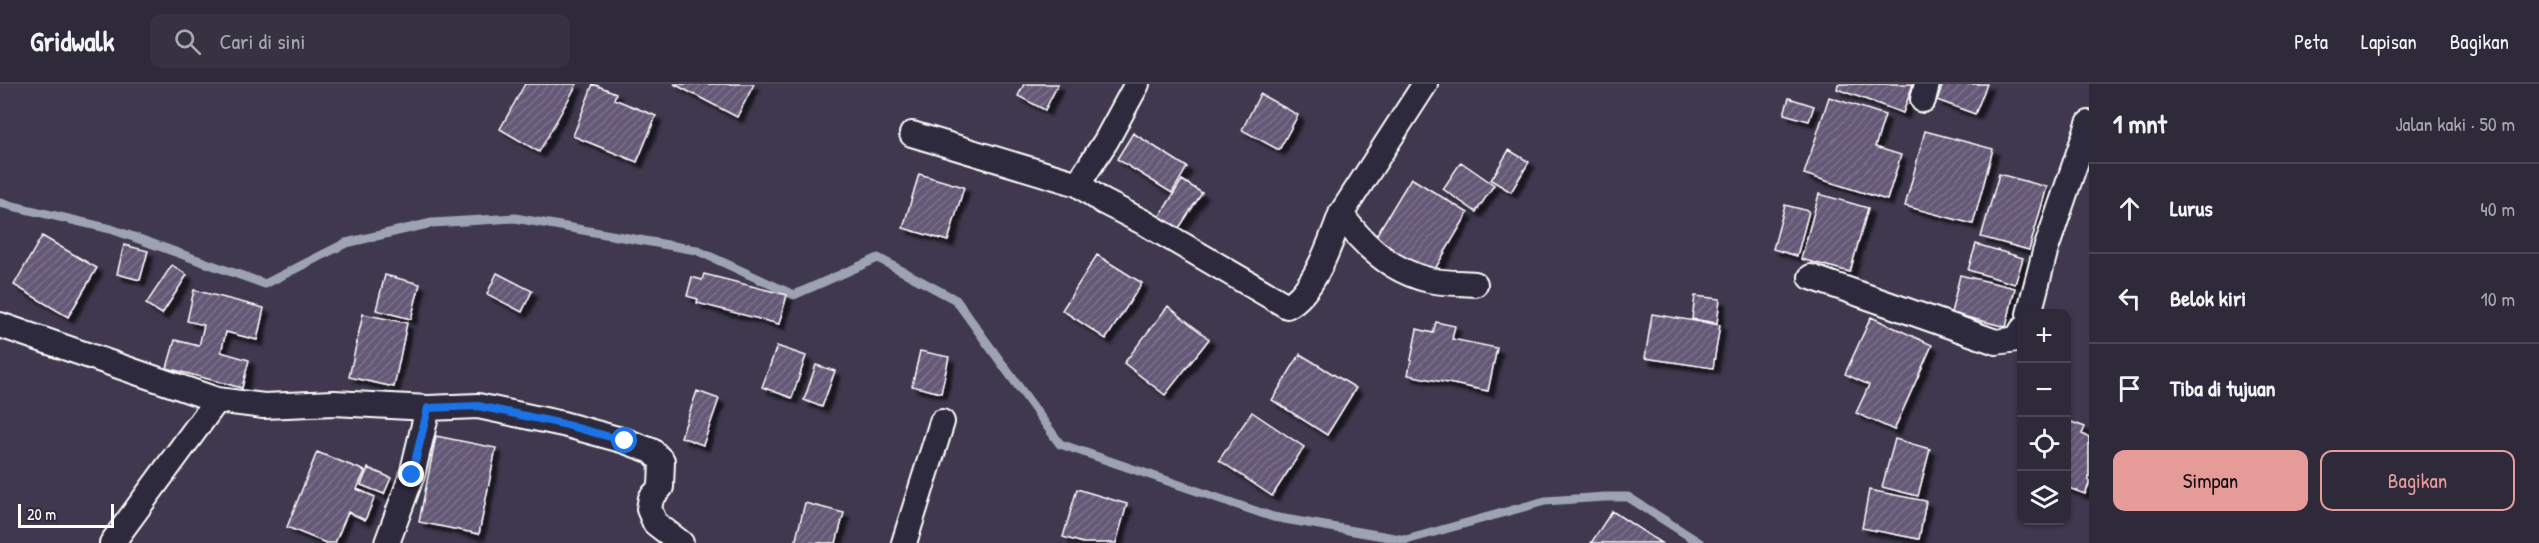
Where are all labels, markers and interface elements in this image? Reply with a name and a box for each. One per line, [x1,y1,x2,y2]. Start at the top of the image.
search box [150,14,570,68]
text: Gridwalk [30,22,114,60]
icon: search [171,25,204,58]
text: Cari di sini [219,26,305,56]
text: Peta [2294,27,2328,56]
text: Lapisan [2361,27,2417,56]
text: Bagikan [2450,27,2509,56]
text: 1 mnt [2113,106,2167,141]
text: Jalan kaki · 50 m [2395,110,2515,137]
icon: ahead [2113,192,2146,225]
text: Lurus [2170,193,2213,223]
text: 40 m [2480,195,2515,222]
icon: left [2113,282,2146,315]
text: Belok kiri [2170,283,2246,313]
text: 10 m [2481,285,2515,312]
map controls [2017,309,2071,525]
button: + [2017,309,2071,363]
button: − [2017,363,2071,417]
icon: arrive [2113,372,2146,405]
text: Tiba di tujuan [2170,373,2275,403]
button: locate [2017,417,2071,471]
route start [611,427,637,453]
button: Simpan [2113,450,2308,511]
button: Bagikan [2320,450,2515,511]
route end [398,461,424,487]
button: layers [2017,471,2071,525]
scale bar [18,501,114,528]
text: 20 m [27,503,56,525]

